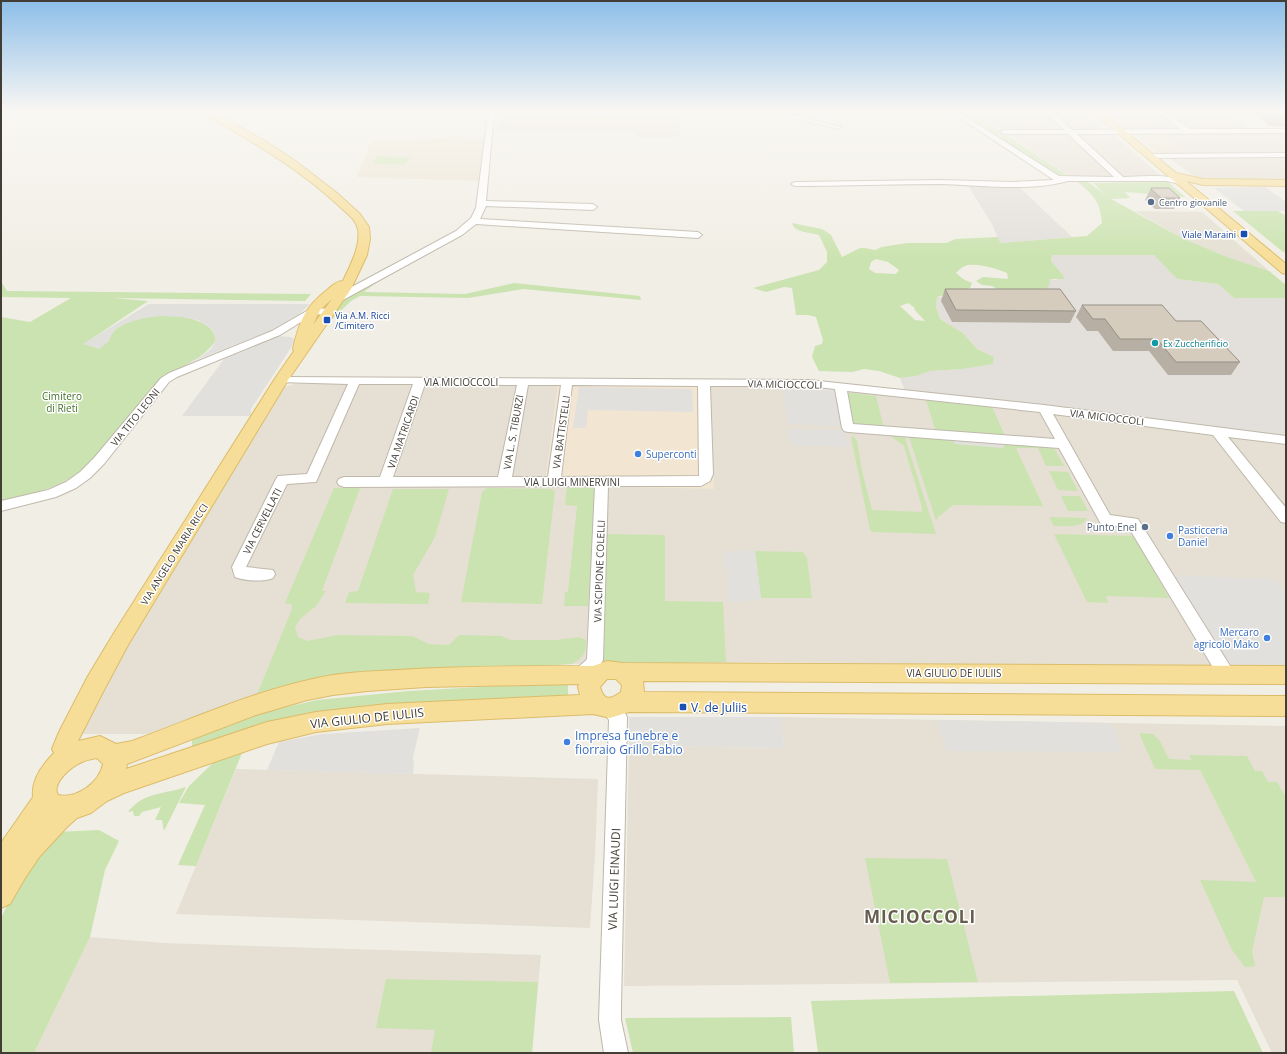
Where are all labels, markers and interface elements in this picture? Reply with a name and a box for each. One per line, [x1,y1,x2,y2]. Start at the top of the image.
place label: Centro giovanile [1159,196,1227,209]
marker: Centro giovanile [1146,197,1156,207]
place label: Viale Maraini [1182,228,1236,241]
marker: Viale Maraini [1239,229,1249,239]
place label: Via A.M. Ricci /Cimitero [335,309,390,332]
marker: Via A.M. Ricci /Cimitero [322,315,332,325]
place label: Ex Zuccherificio [1163,337,1228,350]
marker: Ex Zuccherificio [1150,338,1160,348]
street label: VIA MICIOCCOLI [424,375,498,389]
street label: VIA MICIOCCOLI [748,376,822,392]
street label: VIA TITO LEONI [107,385,163,449]
park label: Cimitero di Rieti [42,389,82,415]
street label: VIA MATRICARDI [384,394,422,470]
street label: VIA L. S. TIBURZI [500,394,526,470]
street label: VIA BATTISTELLI [549,394,573,470]
street label: VIA MICIOCCOLI [1069,405,1145,429]
place label: Superconti [646,447,696,461]
marker: Superconti [633,449,643,459]
street label: VIA LUIGI MINERVINI [524,475,620,489]
street label: VIA CERVELLATI [239,486,285,556]
street label: VIA ANGELO MARIA RICCI [137,500,211,608]
street label: VIA SCIPIONE COLELLI [590,519,608,623]
place label: Punto Enel [1087,520,1137,534]
marker: Punto Enel [1140,522,1150,532]
place label: Pasticceria Daniel [1178,523,1228,549]
marker: Pasticceria Daniel [1165,531,1175,541]
place label: Mercaro agricolo Mako [1194,625,1259,651]
marker: Mercaro agricolo Mako [1262,633,1272,643]
street label: VIA GIULIO DE IULIIS [906,666,1002,680]
place label: V. de Juliis [691,699,747,716]
marker: V. de Juliis [678,702,688,712]
street label: VIA GIULIO DE IULIIS [309,704,425,732]
place label: Impresa funebre e fiorraio Grillo Fabio [575,727,683,758]
marker: Impresa funebre e fiorraio Grillo Fabio [562,737,572,747]
street label: VIA LUIGI EINAUDI [604,828,624,930]
district label: MICIOCCOLI [864,905,976,928]

